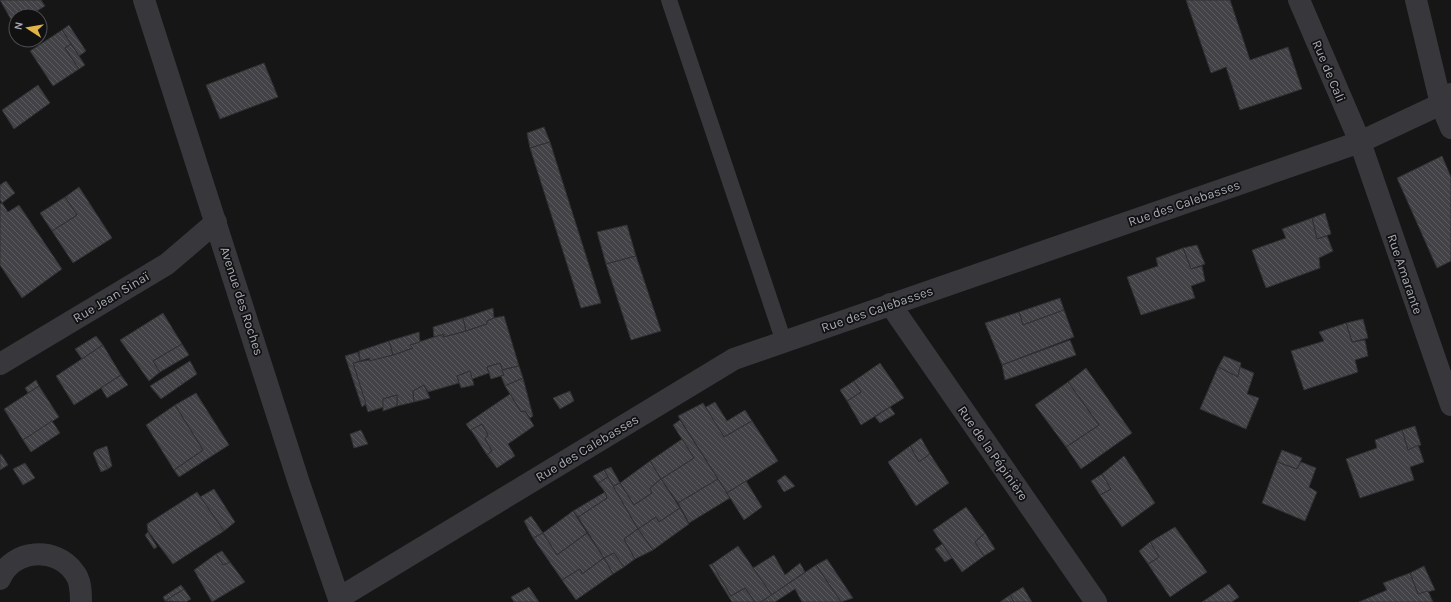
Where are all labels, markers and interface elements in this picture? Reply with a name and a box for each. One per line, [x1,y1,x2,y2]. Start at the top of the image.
north arrow [8,8,48,48]
text: N [12,21,26,31]
street label: Rue de Cali [1309,38,1349,104]
street label: Rue des Calebasses [1126,177,1242,229]
street label: Rue Amarante [1384,232,1426,316]
street label: Avenue des Roches [217,245,267,357]
street label: Rue Jean Sinaï [70,268,152,326]
street label: Rue des Calebasses [819,283,935,335]
street label: Rue de la Pépinière [955,403,1031,503]
street label: Rue des Calebasses [533,411,641,485]

